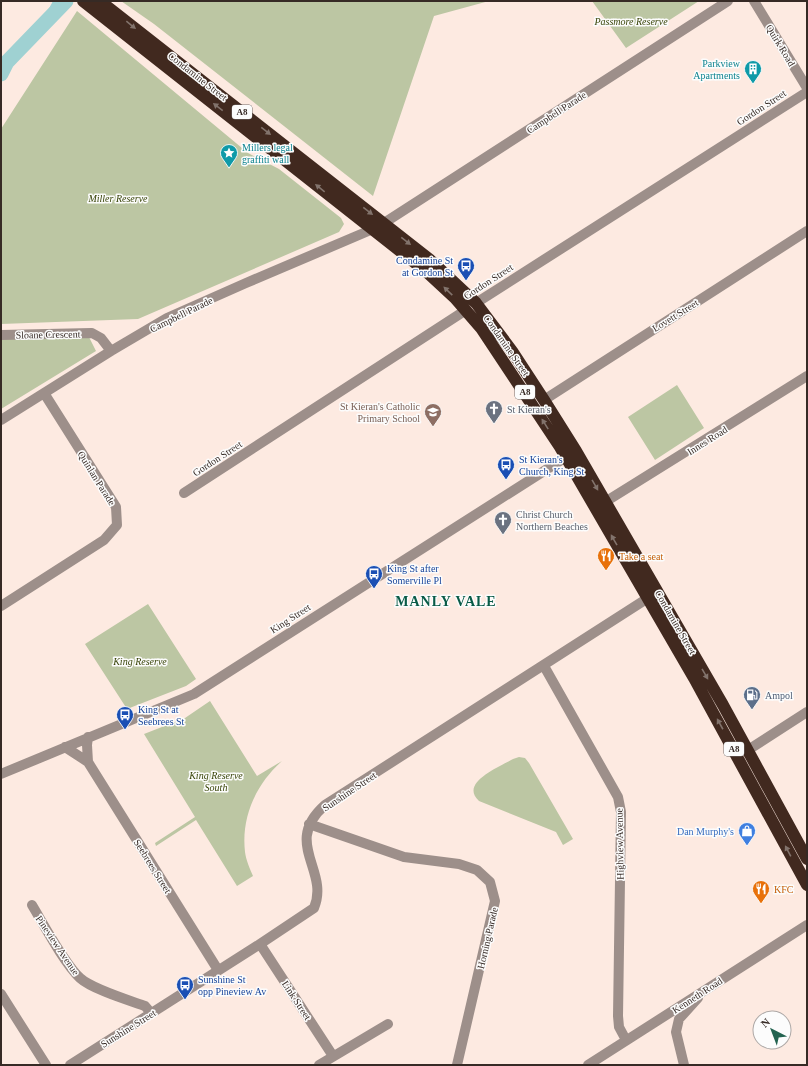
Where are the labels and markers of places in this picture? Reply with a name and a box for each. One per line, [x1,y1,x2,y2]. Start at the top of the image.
place label: Parkview Apartments [693,58,741,81]
building icon: Parkview Apartments [743,59,763,84]
place label: Millers legal graffiti wall [242,142,293,165]
place icon: Millers legal graffiti wall [219,143,239,168]
place label: Condamine St at Gordon St [396,255,453,278]
bus stop icon: Condamine St at Gordon St [456,256,476,281]
church icon: St Kieran's [484,399,504,424]
place label: St Kieran's Catholic Primary School [340,401,421,424]
school or university icon: St Kieran's Catholic Primary School [423,402,443,427]
place label: St Kieran's [507,404,551,415]
place label: St Kieran's Church, King St [519,454,585,477]
bus stop icon: St Kieran's Church, King St [496,455,516,480]
place label: Christ Church Northern Beaches [516,509,588,532]
church icon: Christ Church Northern Beaches [493,510,513,535]
restaurant icon: Take a seat [596,546,616,571]
place label: Take a seat [619,551,663,562]
place label: King St after Somerville Pl [387,563,442,586]
bus stop icon: King St after Somerville Pl [364,564,384,589]
fuel station icon: Ampol [742,685,762,710]
place label: Ampol [765,690,793,701]
place label: King St at Seebrees St [138,704,185,727]
bus stop icon: King St at Seebrees St [115,705,135,730]
shop icon: Dan Murphy's [737,821,757,846]
place label: Dan Murphy's [677,826,734,837]
restaurant icon: KFC [751,879,771,904]
place label: KFC [774,884,794,895]
place label: Sunshine St opp Pineview Av [198,974,266,997]
bus stop icon: Sunshine St opp Pineview Av [175,975,195,1000]

